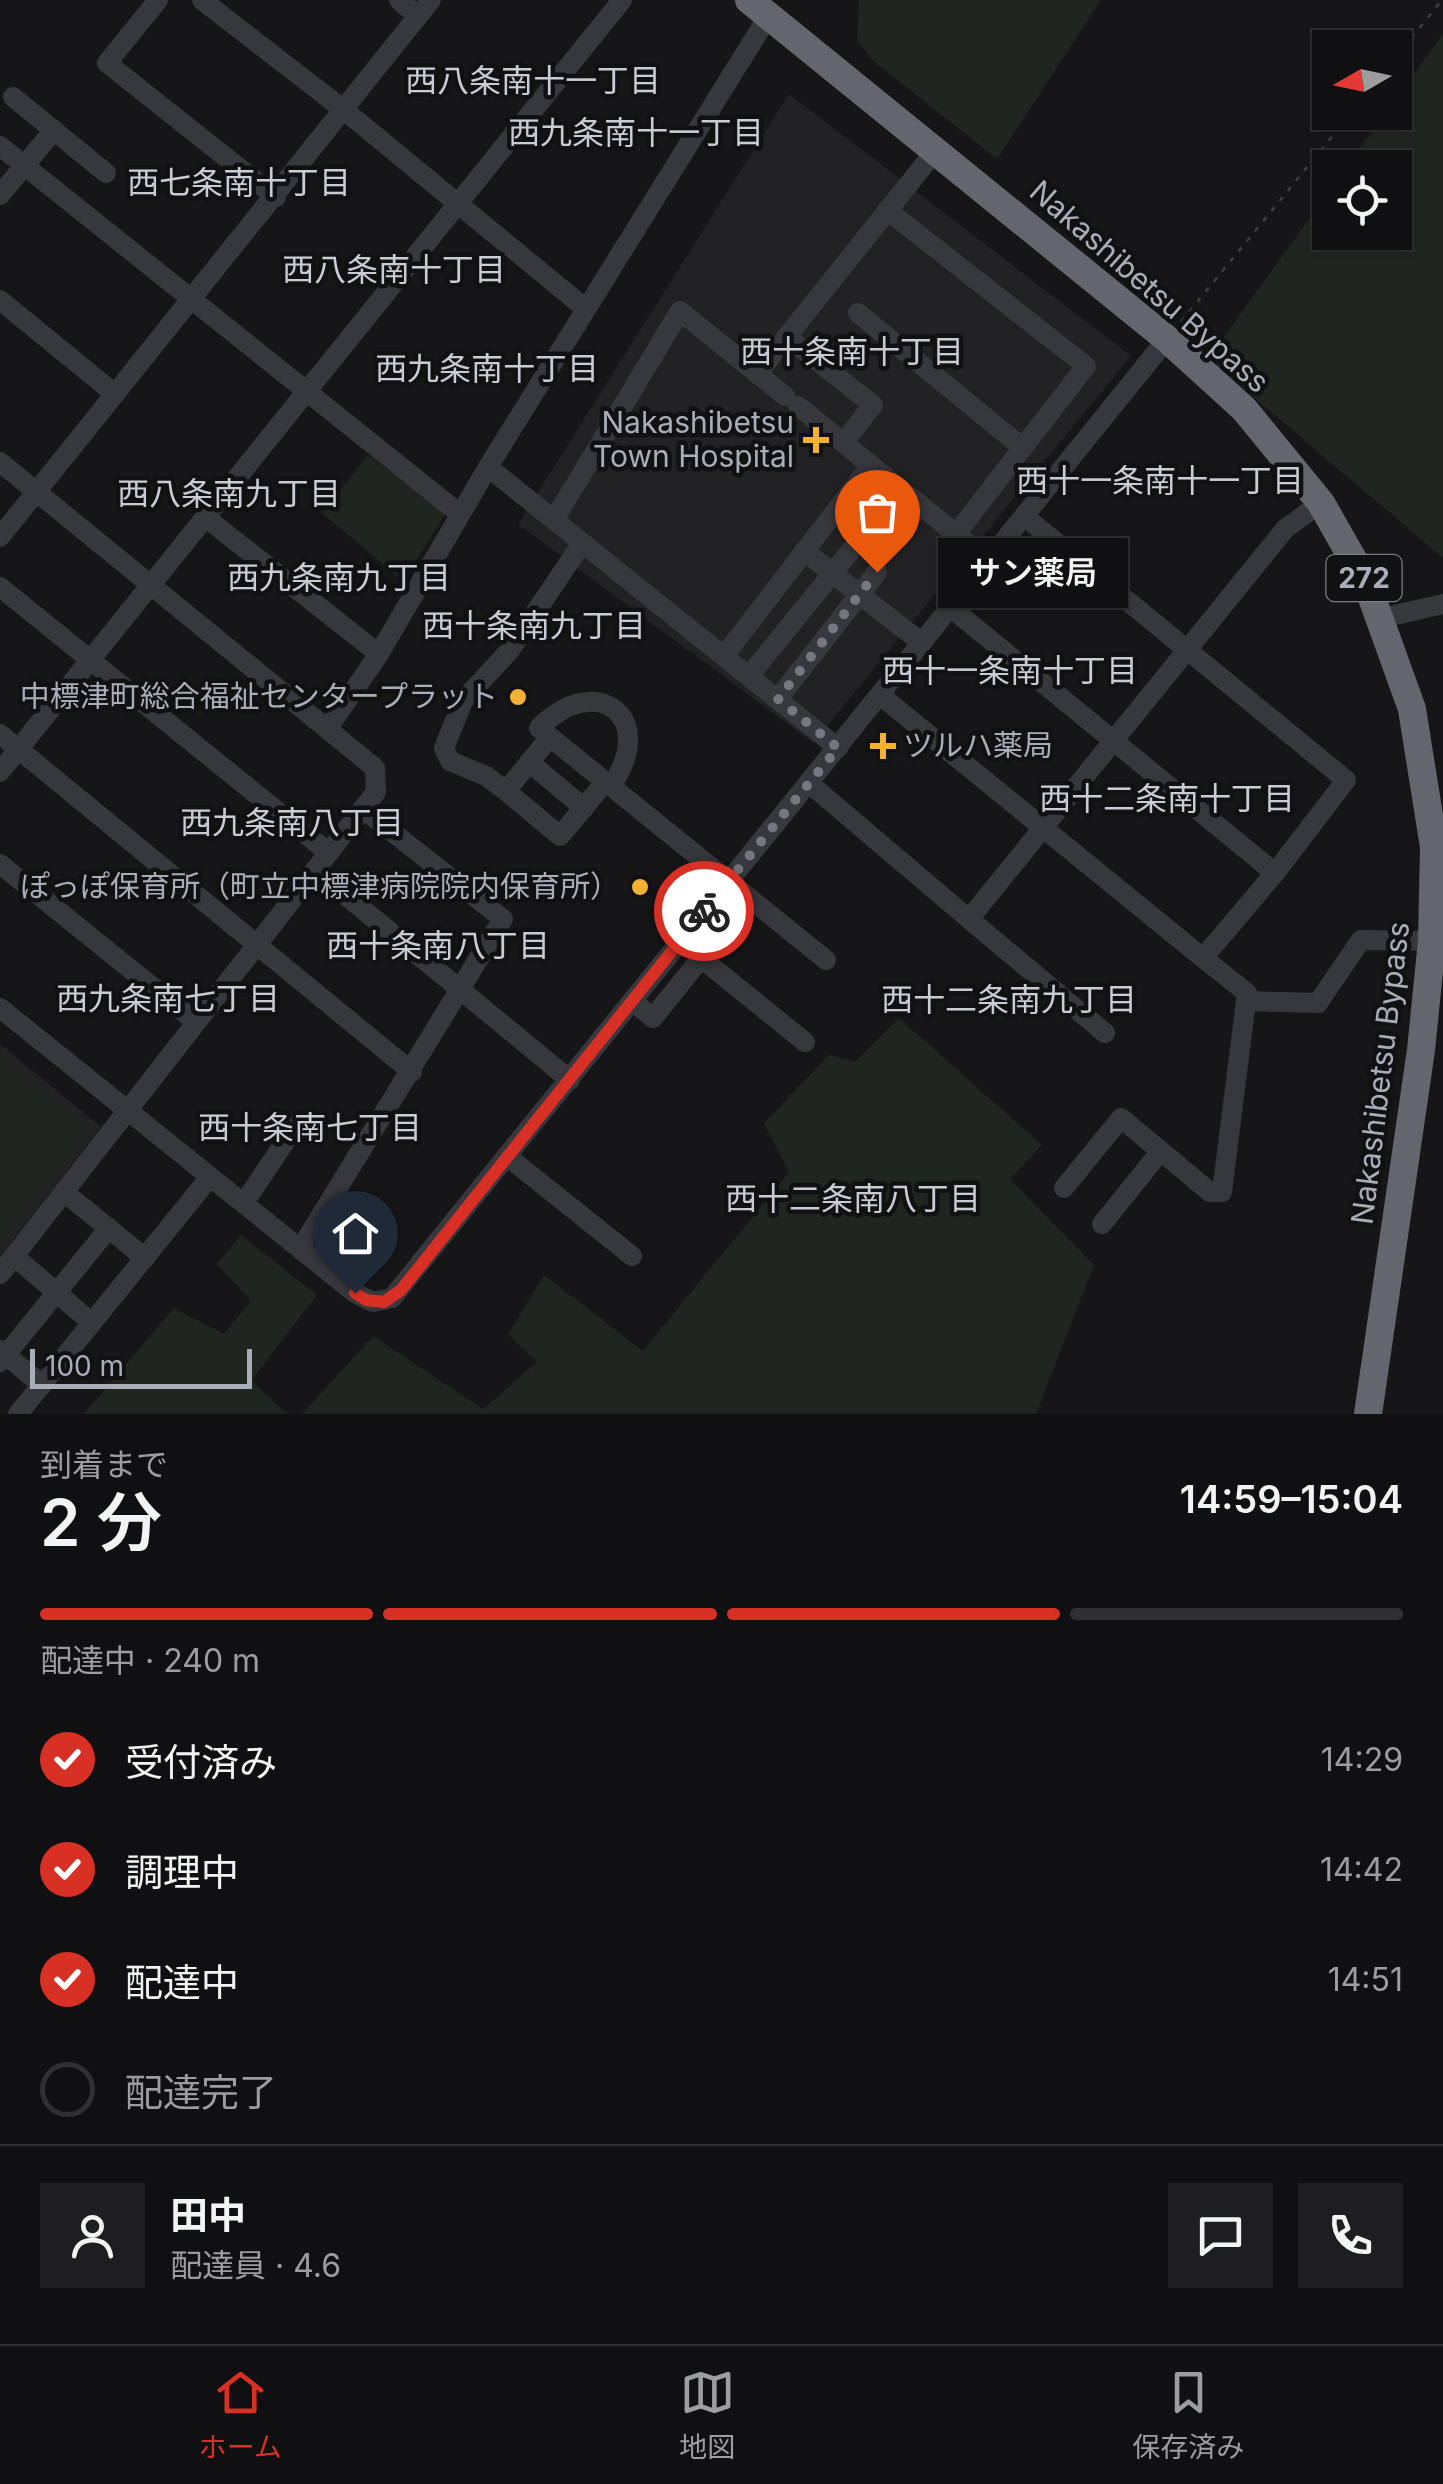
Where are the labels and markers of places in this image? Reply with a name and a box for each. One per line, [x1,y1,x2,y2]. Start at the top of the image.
place label: Nakashibetsu Town Hospital [593,404,794,474]
marker: Nakashibetsu Town Hospital [803,427,829,453]
pin [835,470,920,573]
callout: サン薬局 [937,537,1127,607]
place label: 中標津町総合福祉センタープラット [20,678,498,714]
marker: 中標津町総合福祉センタープラット [507,686,529,708]
place label: ツルハ薬局 [903,727,1053,763]
marker: ツルハ薬局 [872,735,894,757]
place label: ぽっぽ保育所（町立中標津病院院内保育所） [20,868,620,904]
marker: ぽっぽ保育所（町立中標津病院院内保育所） [629,876,651,898]
pin [313,1191,398,1294]

